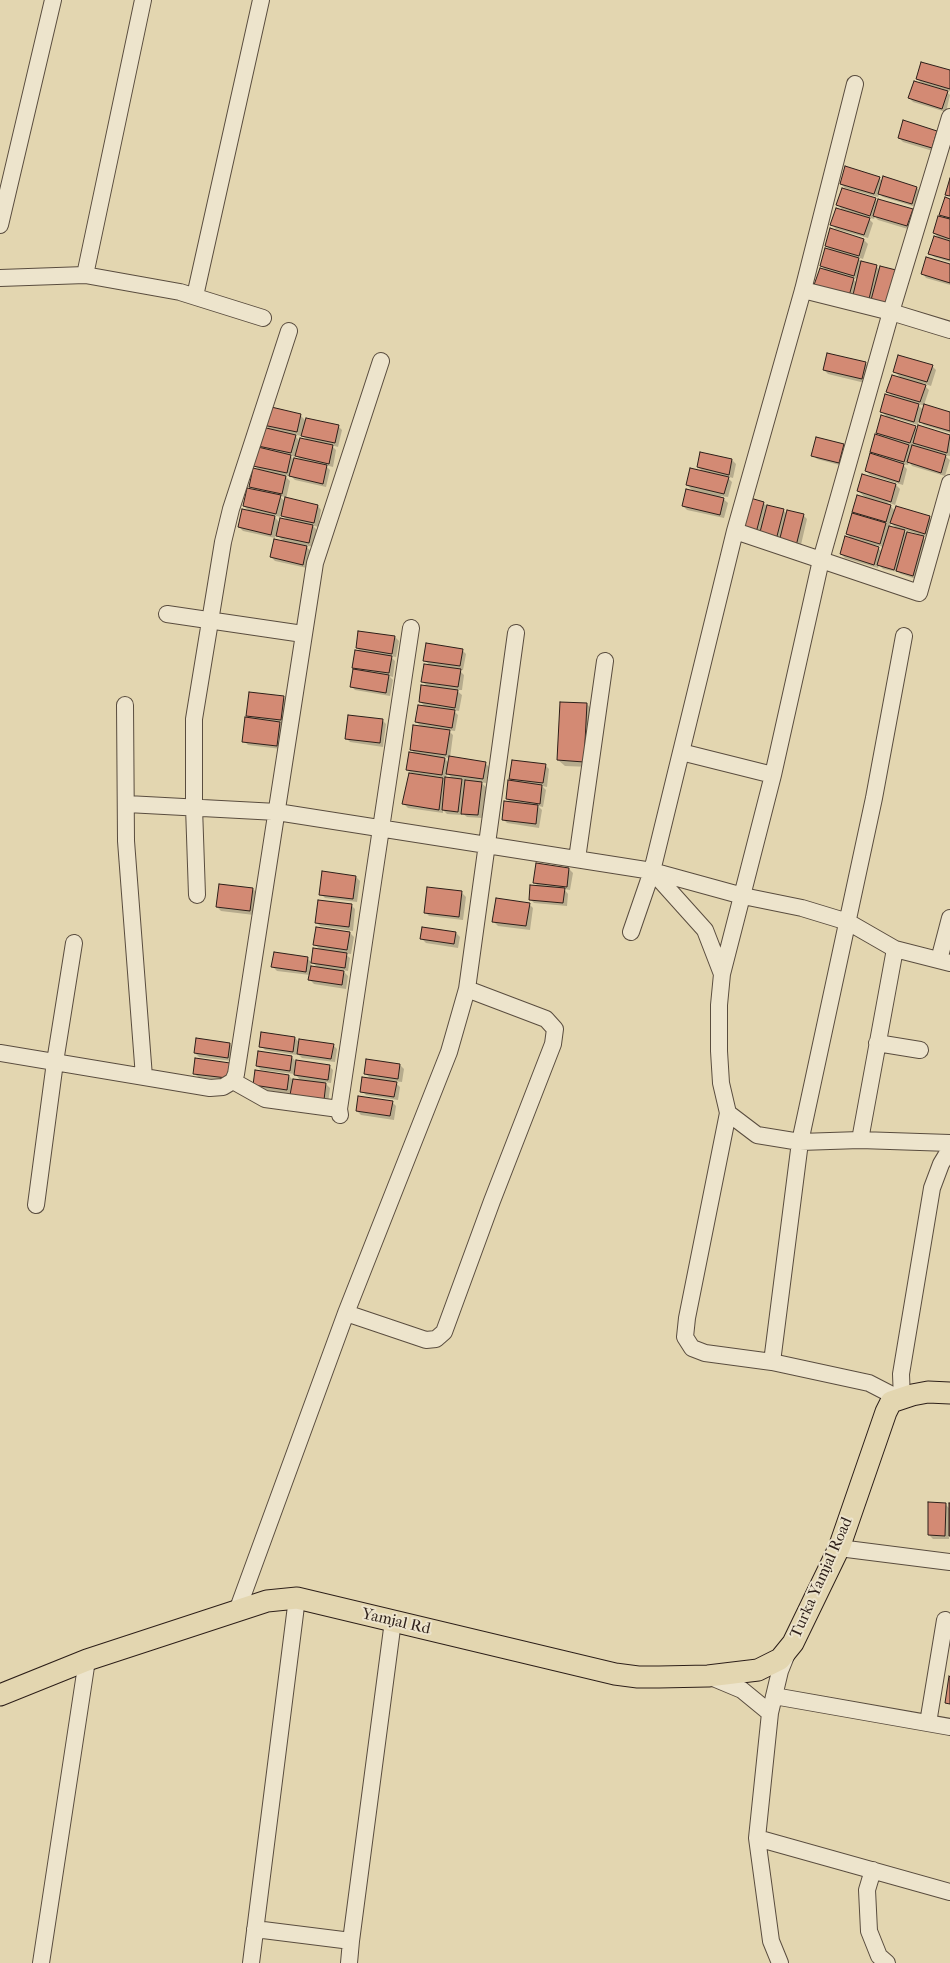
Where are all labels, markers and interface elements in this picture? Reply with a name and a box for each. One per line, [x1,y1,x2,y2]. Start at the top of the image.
street label: Turka Yamjal Road [787,1515,857,1641]
street label: Yamjal Rd [360,1605,432,1639]

